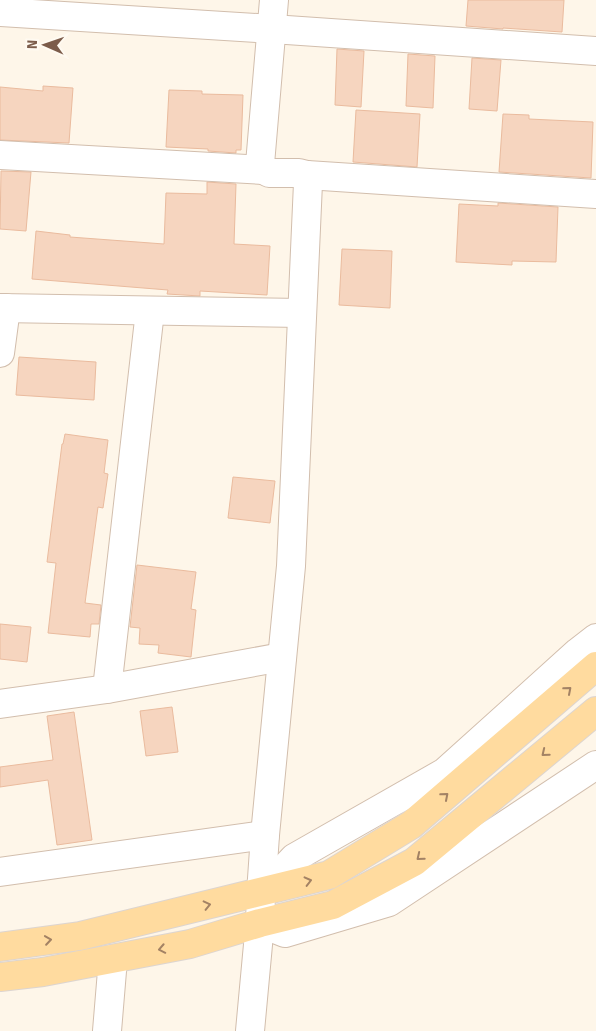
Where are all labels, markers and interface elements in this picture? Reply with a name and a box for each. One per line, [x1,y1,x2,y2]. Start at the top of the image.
north arrow [20,20,70,70]
text: N [24,40,41,50]
one-way arrow [562,687,571,696]
one-way arrow [542,747,551,756]
one-way arrow [439,793,448,802]
one-way arrow [417,851,426,859]
one-way arrow [303,876,311,886]
one-way arrow [202,900,211,911]
one-way arrow [45,935,53,946]
one-way arrow [158,944,167,954]

